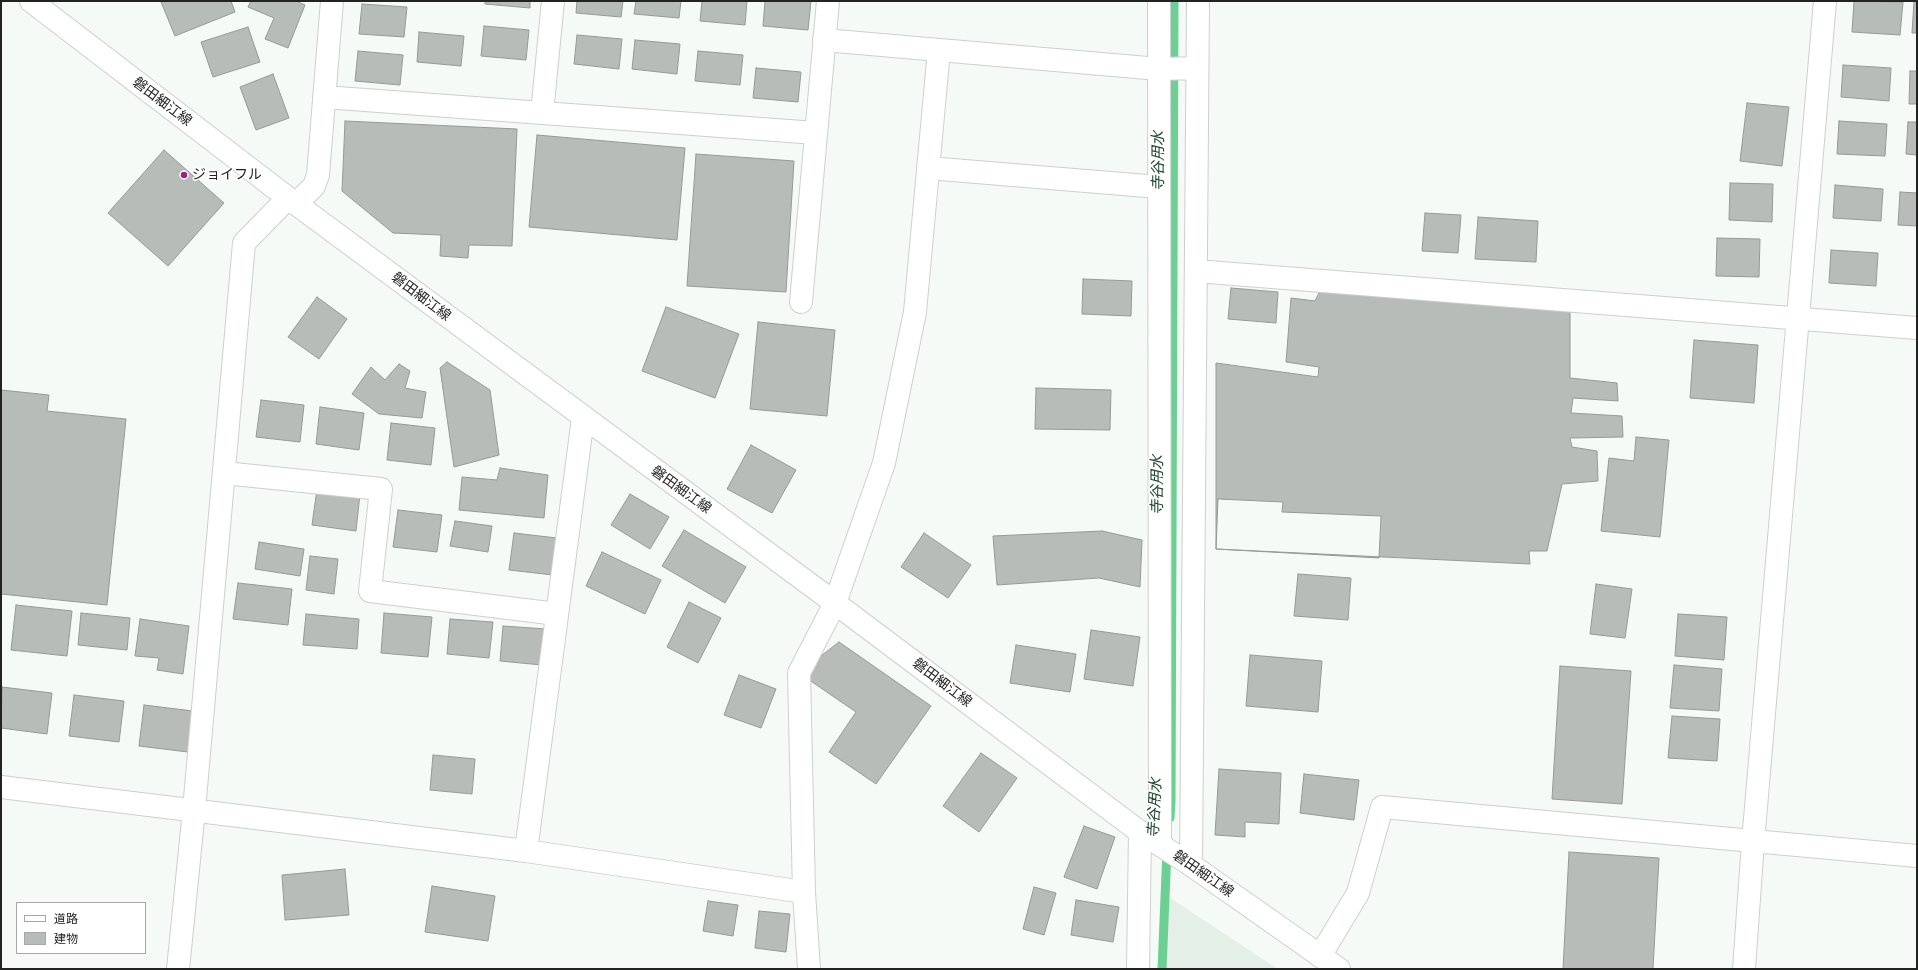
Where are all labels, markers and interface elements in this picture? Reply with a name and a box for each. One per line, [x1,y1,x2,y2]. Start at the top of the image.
street label: 磐田細江線 [129,74,195,130]
water label: 寺谷用水 [1150,131,1168,191]
place label: ジョイフル [192,167,262,183]
marker: ジョイフル [179,170,189,180]
street label: 磐田細江線 [388,269,454,325]
water label: 寺谷用水 [1149,455,1167,515]
street label: 磐田細江線 [648,463,714,517]
street label: 磐田細江線 [909,655,975,711]
water label: 寺谷用水 [1144,778,1166,838]
street label: 磐田細江線 [1170,847,1236,901]
legend [16,902,146,954]
text: 道路 [54,910,78,927]
text: 建物 [54,930,78,947]

